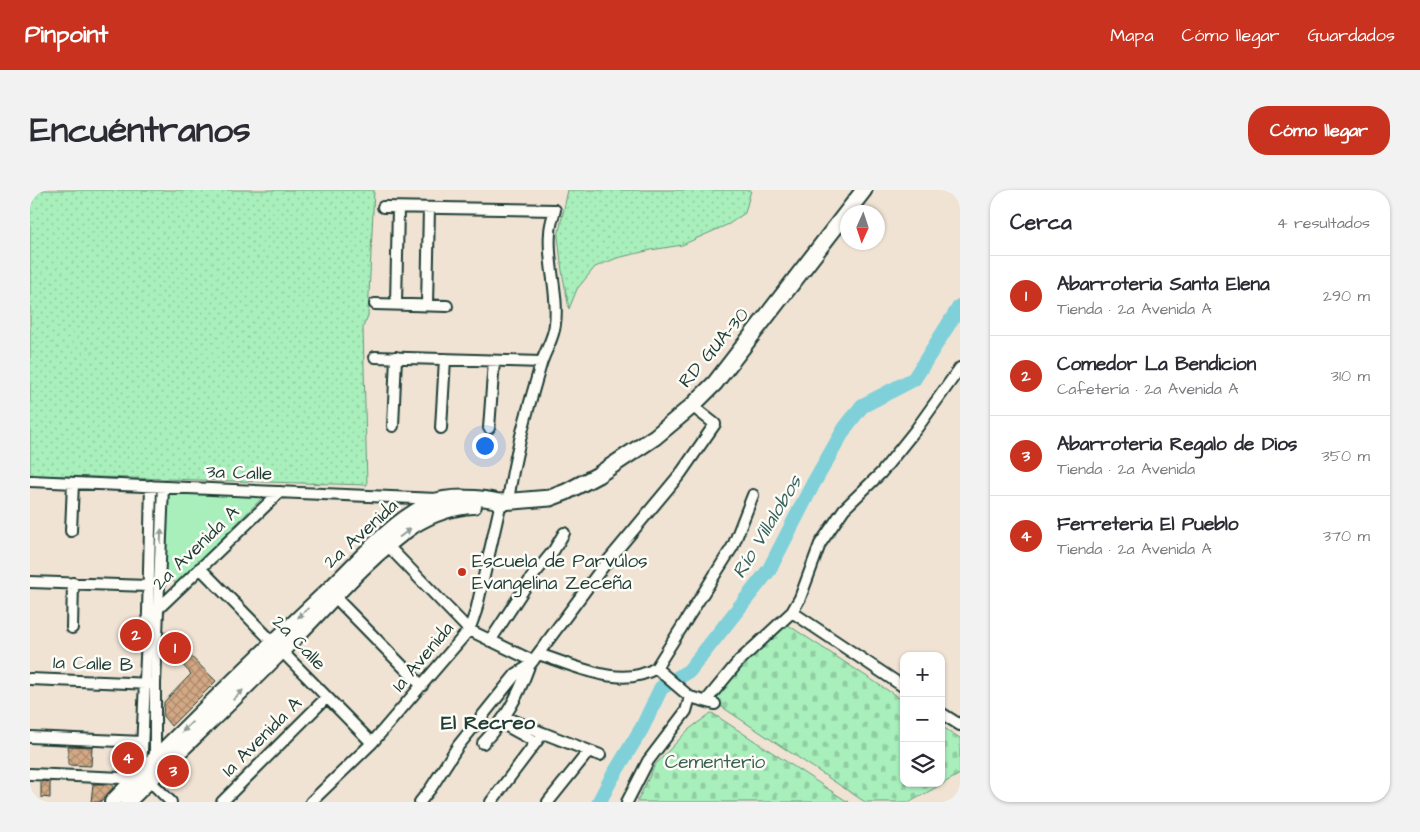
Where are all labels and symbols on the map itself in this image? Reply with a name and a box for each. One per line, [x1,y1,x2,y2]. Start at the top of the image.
north arrow [840,205,885,250]
street label: RD GUA-30 [672,302,756,394]
your location [472,433,498,459]
street label: 3a Calle [205,458,273,488]
water label: Río Villalobos [725,469,809,584]
street label: 2a Avenida [318,493,405,575]
street label: 2a Avenida A [146,499,246,597]
one-way arrow [157,527,165,543]
one-way arrow [398,527,411,538]
place label: Escuela de Parvulos Evangelina Zeceña [472,548,648,598]
marker: Escuela de Parvulos Evangelina Zeceña [456,566,468,578]
one-way arrow [297,607,309,619]
street label: 2a Calle [266,609,332,677]
pin: 2 [120,616,152,654]
street label: 1a Avenida [386,616,460,698]
pin: 1 [159,629,191,667]
street label: 1a Calle B [52,649,134,679]
one-way arrow [232,689,244,701]
street label: 1a Avenida A [216,691,308,783]
district label: El Recreo [441,709,536,737]
one-way arrow [181,721,193,733]
pin: 4 [112,739,144,777]
park label: Cementerio [665,749,765,776]
pin: 3 [157,752,189,790]

